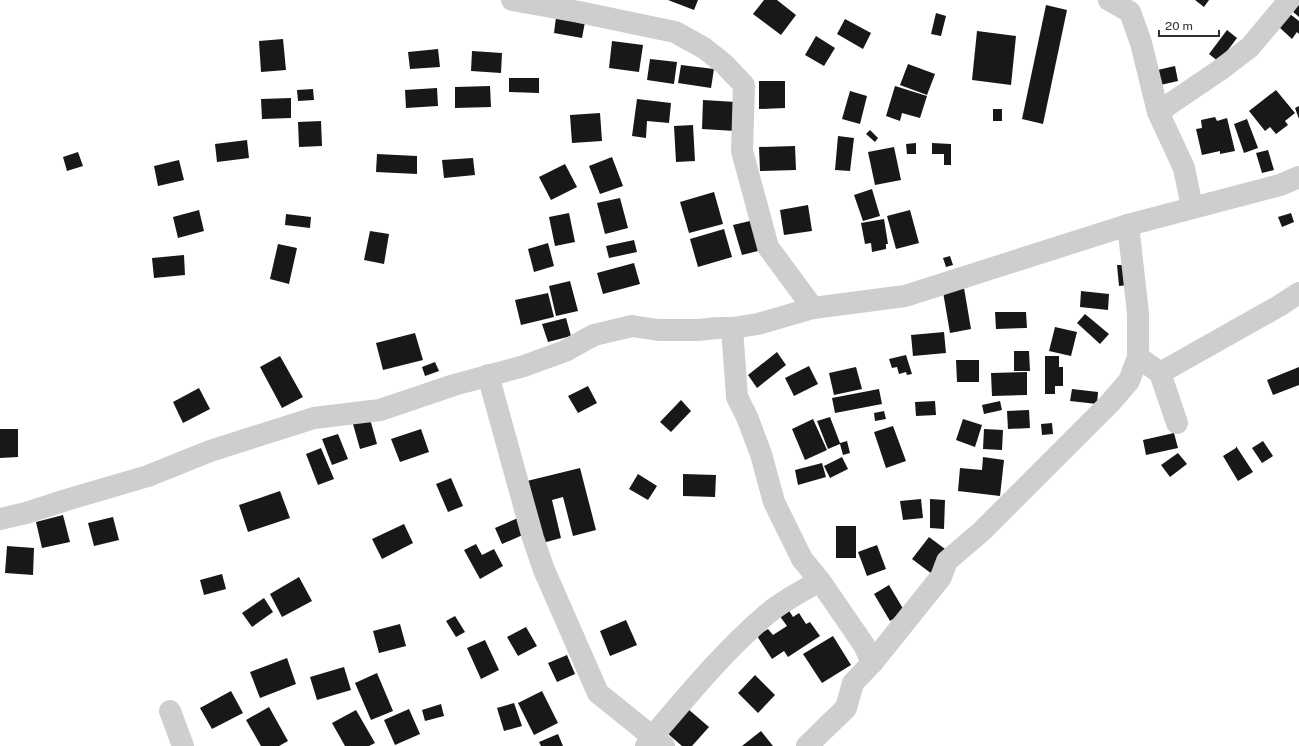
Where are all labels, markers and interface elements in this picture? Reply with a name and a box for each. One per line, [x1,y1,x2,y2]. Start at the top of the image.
scale bar [1159,12,1219,38]
text: 20 m [1165,19,1193,33]

